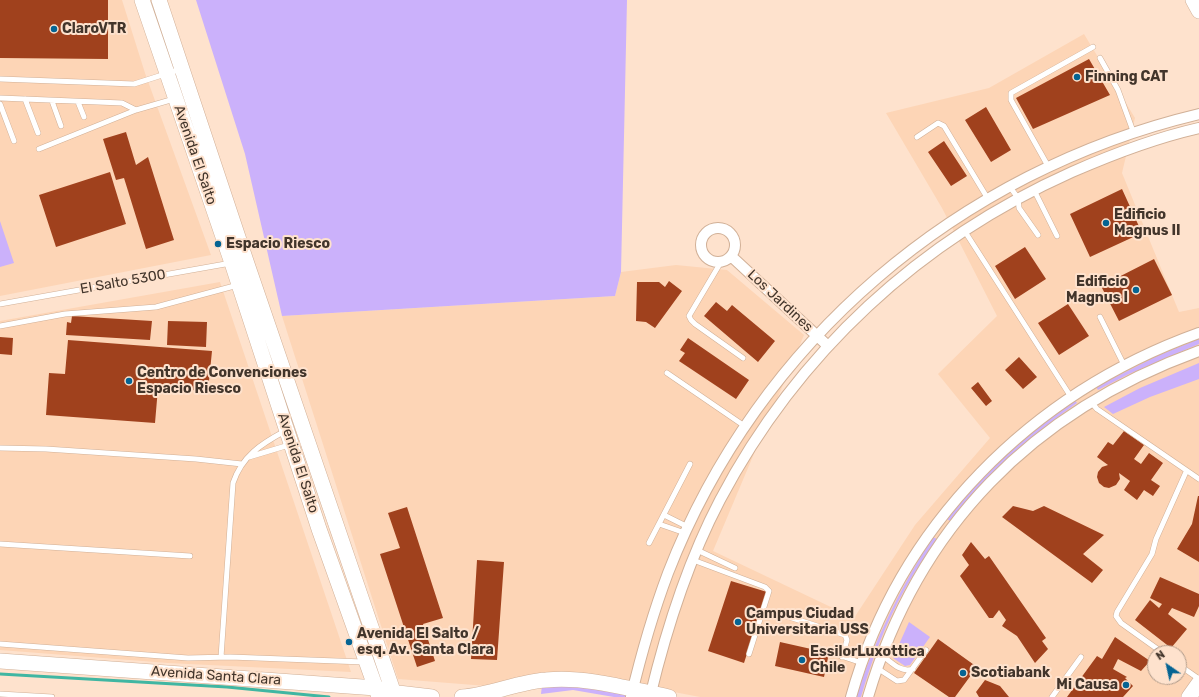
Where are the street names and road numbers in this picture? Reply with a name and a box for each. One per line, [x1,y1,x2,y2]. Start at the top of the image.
street label: Avenida El Salto [170,103,220,207]
street label: El Salto 5300 [79,266,167,298]
street label: Los Jardines [744,266,816,336]
street label: Avenida El Salto [274,411,322,515]
street label: Avenida Santa Clara [150,663,282,689]

